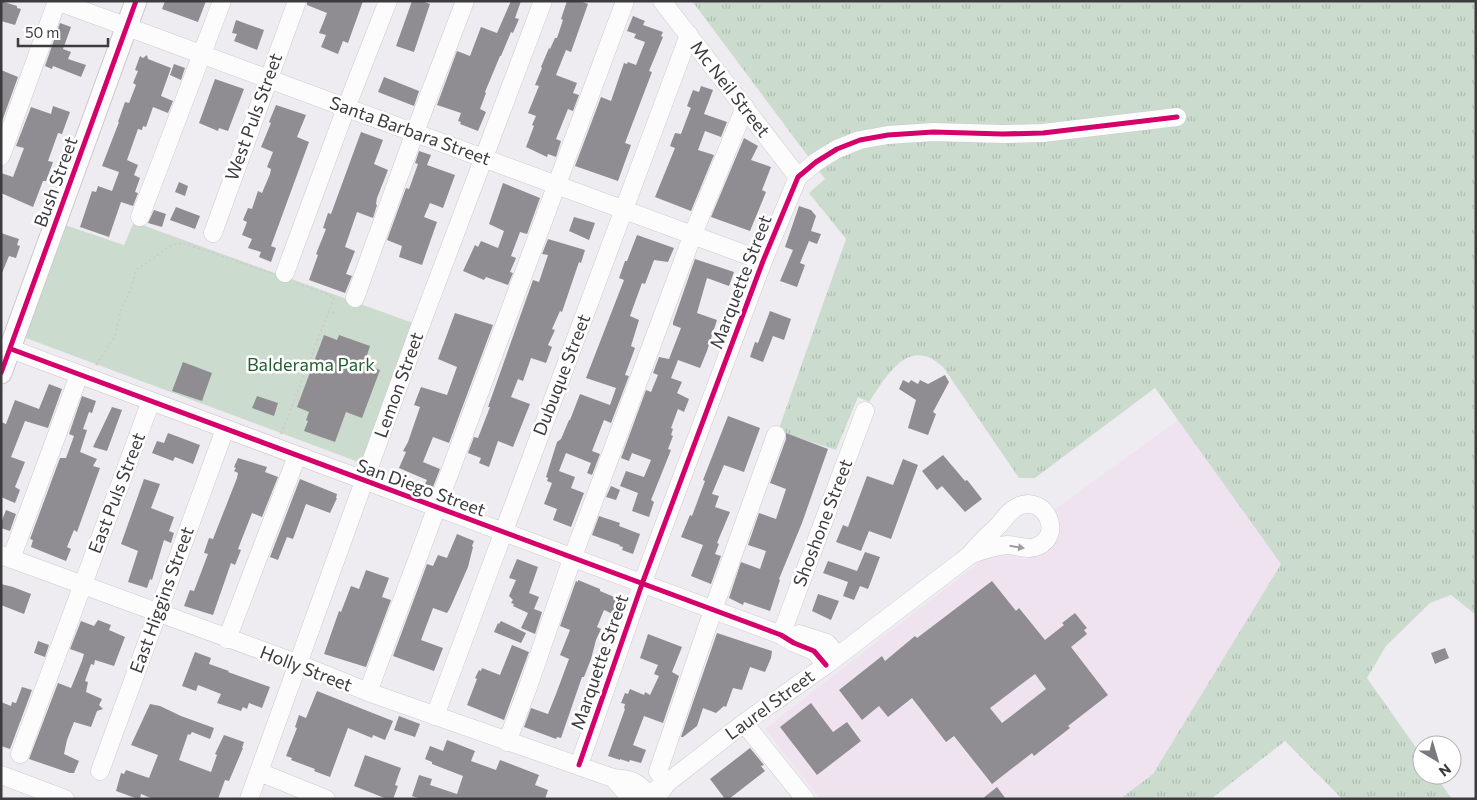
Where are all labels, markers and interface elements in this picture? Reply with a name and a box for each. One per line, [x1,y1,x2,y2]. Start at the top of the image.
scale bar [18,15,108,47]
text: 50 m [25,23,59,41]
street label: Mc Neil Street [686,36,775,141]
street label: West Puls Street [220,50,286,183]
street label: Santa Barbara Street [327,91,494,169]
street label: Bush Street [29,133,82,230]
street label: Marquette Street [704,212,776,352]
street label: Dubuque Street [528,311,594,439]
street label: Lemon Street [369,329,427,441]
park label: Balderama Park [247,353,375,375]
street label: East Puls Street [83,429,149,556]
street label: San Diego Street [354,454,489,521]
street label: Shoshone Street [788,456,856,590]
street label: East Higgins Street [124,523,198,676]
one-way arrow [1009,543,1025,551]
street label: Marquette Street [566,591,633,732]
street label: Holly Street [257,640,356,696]
street label: Laurel Street [720,664,818,744]
north arrow [1412,735,1462,785]
text: N [1436,761,1455,781]

